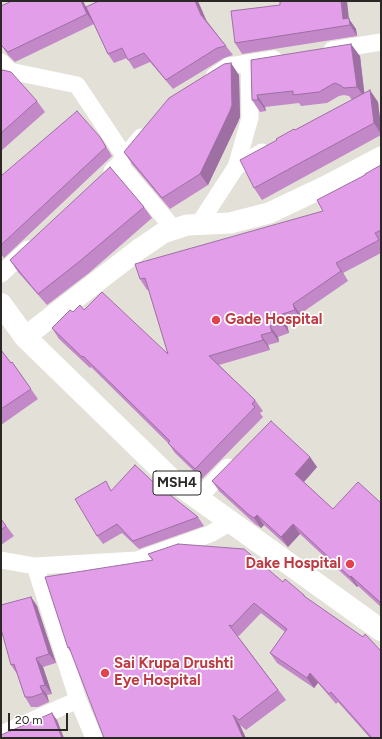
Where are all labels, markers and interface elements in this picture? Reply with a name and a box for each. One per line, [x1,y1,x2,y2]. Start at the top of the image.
place label: Gade Hospital [225,311,322,329]
marker: Gade Hospital [210,314,222,326]
road number: MSH4 [153,471,201,495]
place label: Dake Hospital [245,555,341,573]
marker: Dake Hospital [344,558,356,570]
place label: Sai Krupa Drushti Eye Hospital [114,655,233,690]
marker: Sai Krupa Drushti Eye Hospital [99,667,111,679]
scale bar [10,705,70,731]
text: 20 m [15,713,43,727]

